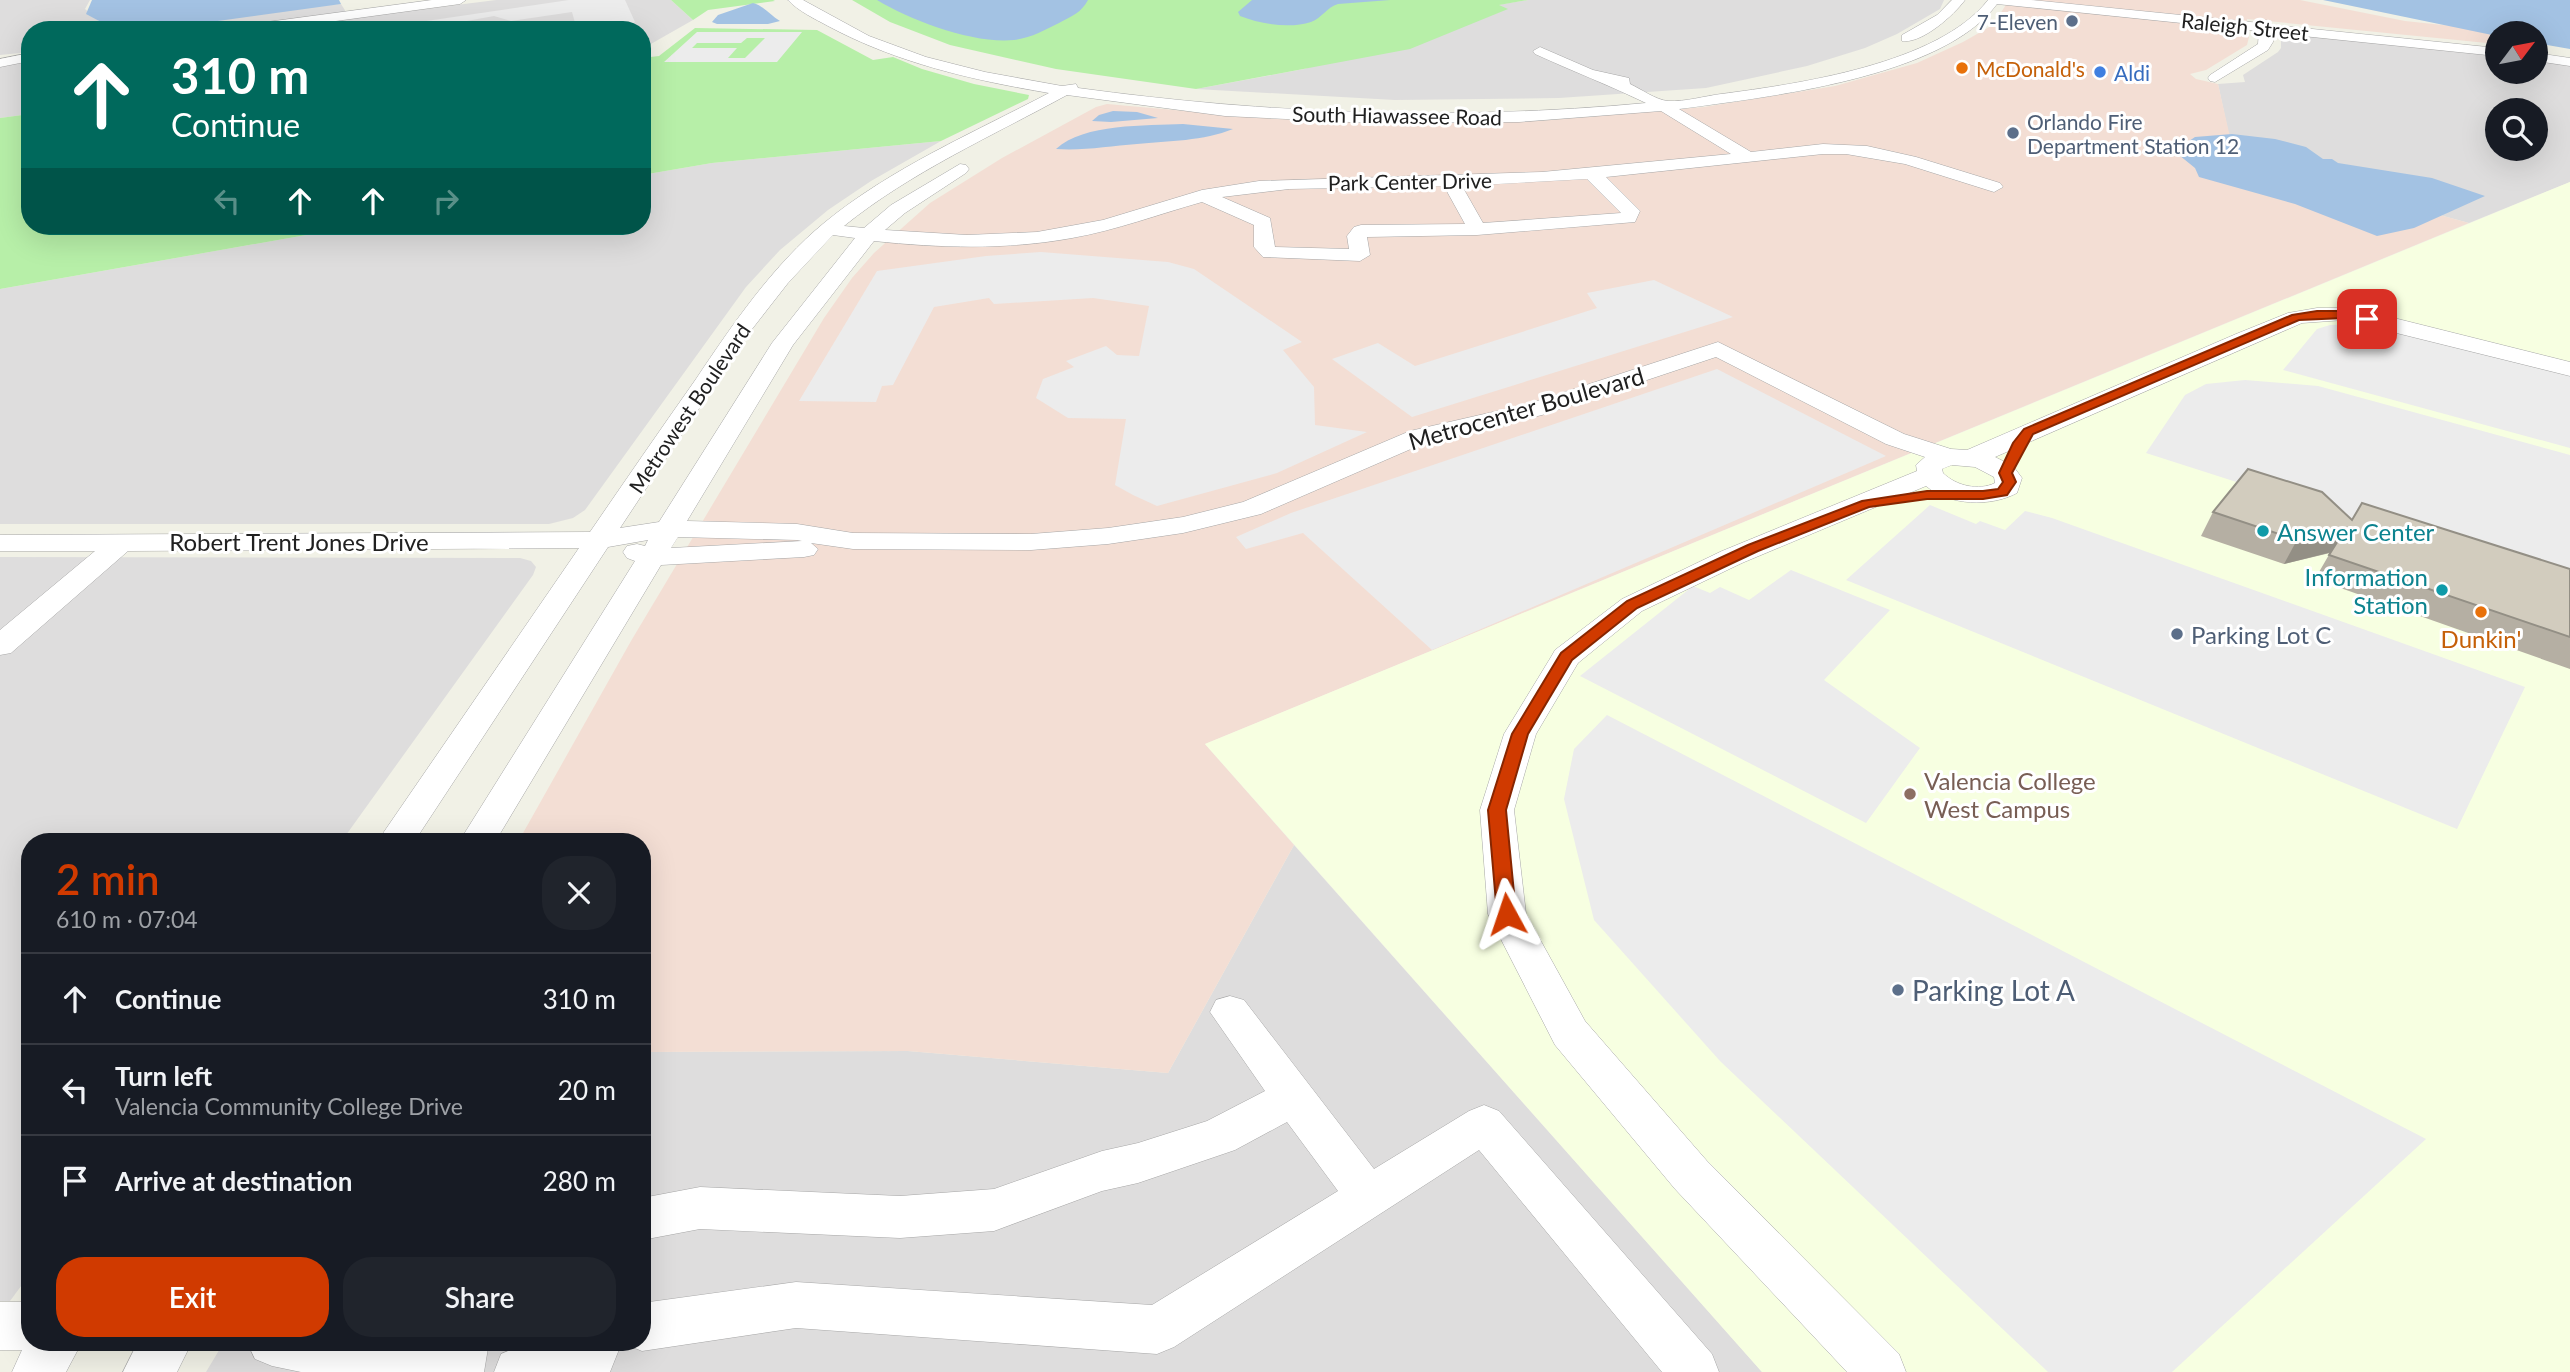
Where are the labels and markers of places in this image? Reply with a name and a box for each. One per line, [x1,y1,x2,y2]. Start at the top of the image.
place label: 7-Eleven [1977,9,2058,34]
marker: 7-Eleven [2064,13,2080,29]
place label: McDonald's [1976,56,2085,81]
marker: McDonald's [1954,60,1970,76]
place label: Aldi [2114,60,2150,85]
marker: Aldi [2092,64,2108,80]
place label: Orlando Fire Department Station 12 [2027,109,2239,158]
marker: Orlando Fire Department Station 12 [2005,125,2021,141]
pin [2337,289,2397,349]
place label: Answer Center [2277,517,2435,546]
marker: Answer Center [2255,523,2271,539]
place label: Information Station [2305,562,2428,619]
marker: Information Station [2434,582,2450,598]
marker: Dunkin' [2473,604,2489,620]
place label: Parking Lot C [2191,620,2331,649]
place label: Dunkin' [2441,624,2521,653]
marker: Parking Lot C [2169,626,2185,642]
place label: Valencia College West Campus [1924,766,2096,823]
marker: Valencia College West Campus [1902,786,1918,802]
place label: Parking Lot A [1912,973,2075,1007]
marker: Parking Lot A [1890,982,1906,998]

